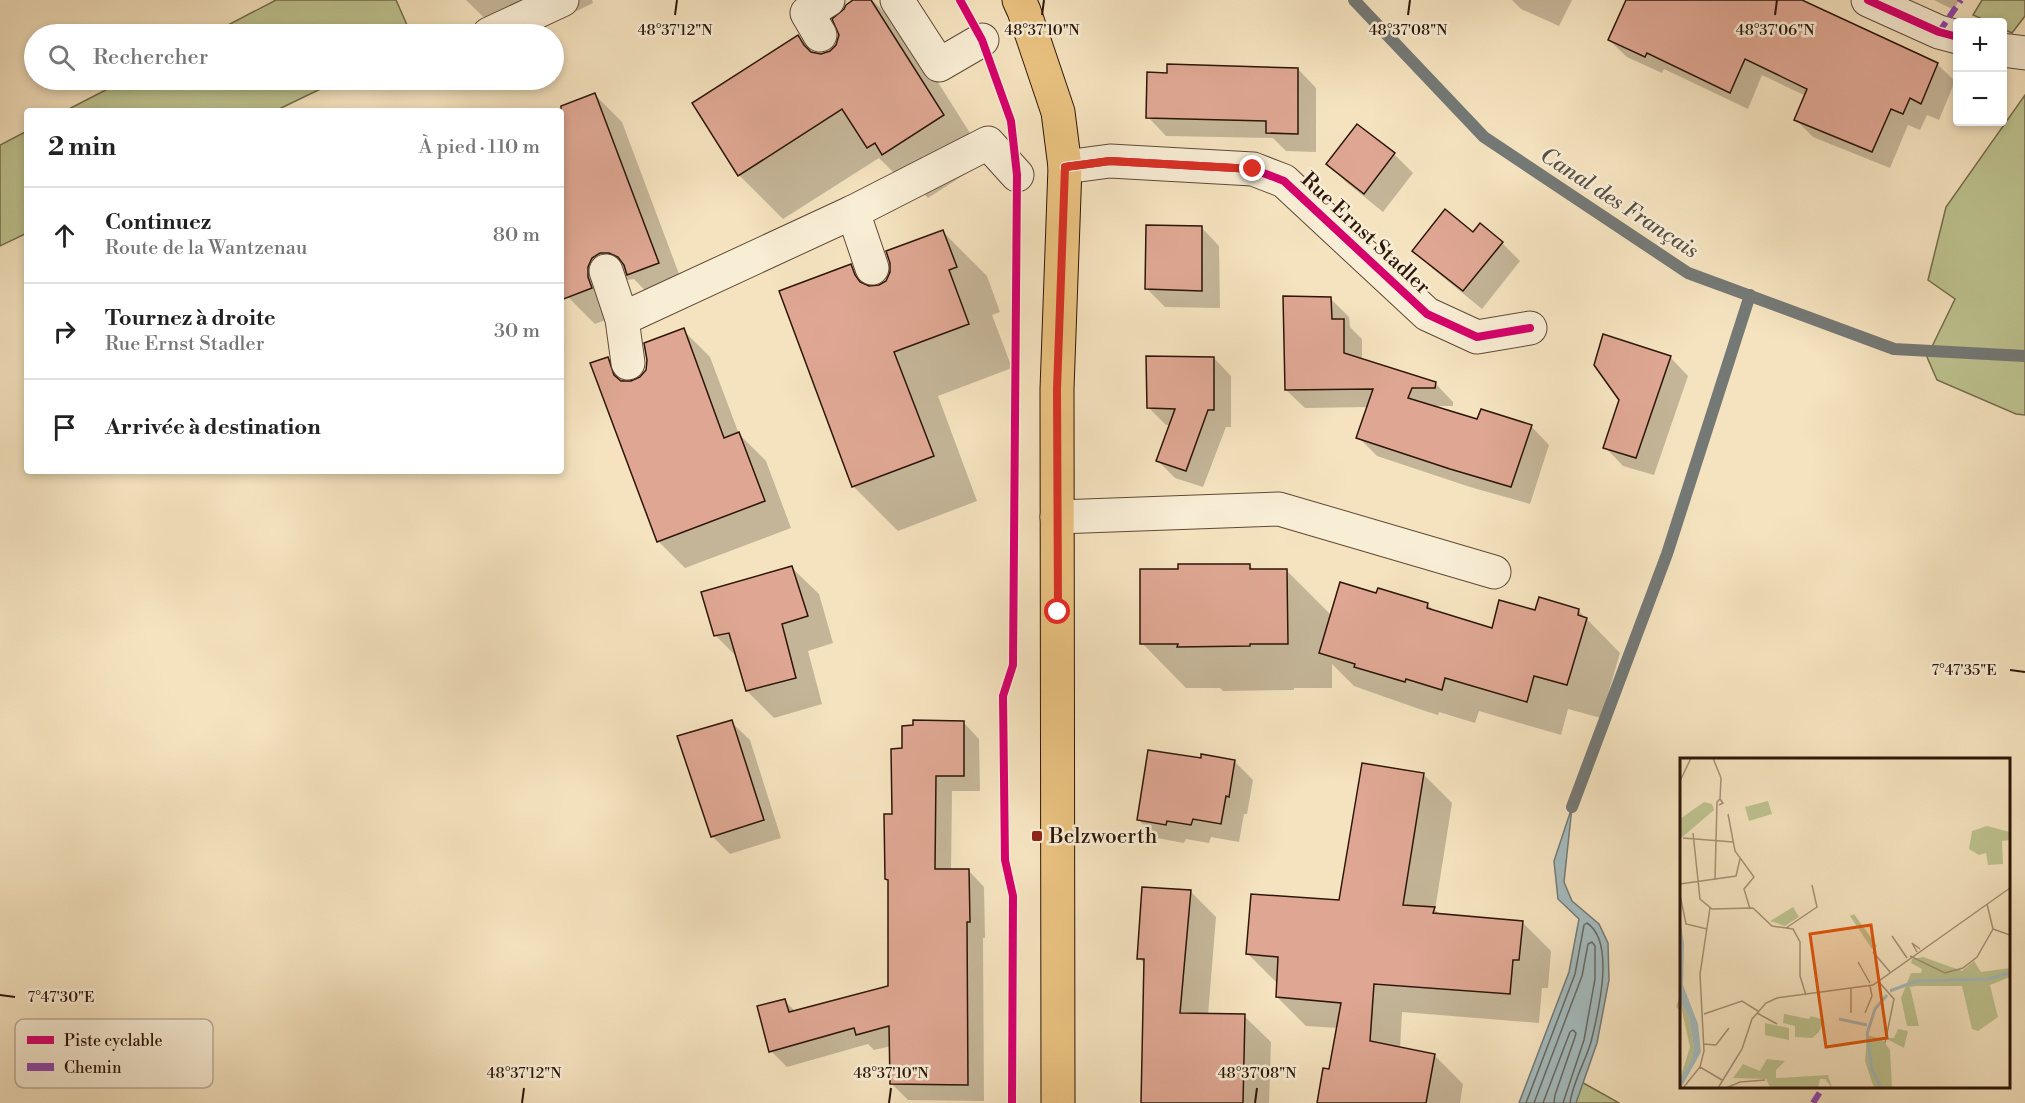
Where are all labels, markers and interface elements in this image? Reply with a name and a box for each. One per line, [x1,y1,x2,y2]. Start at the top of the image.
map controls [1953,18,2007,126]
button: + [1953,18,2007,72]
text: 48°37'12"N [638,21,712,40]
text: 48°37'10"N [1004,21,1080,40]
text: 48°37'08"N [1369,21,1447,40]
text: 48°37'06"N [1736,21,1814,40]
search box [24,24,564,90]
icon: search [45,41,78,74]
text: Rechercher [93,44,208,71]
button: − [1953,72,2007,126]
text: 2 min [48,131,116,163]
text: À pied · 110 m [419,135,540,160]
water label: Canal des Français [1535,142,1703,264]
route end [1239,155,1265,181]
street label: Rue Ernst Stadler [1295,167,1435,300]
text: Continuez [105,209,211,236]
icon: ahead [48,219,81,252]
text: 80 m [493,223,540,248]
text: Route de la Wantzenau [105,236,307,261]
text: Tournez à droite [105,305,276,332]
icon: right [48,315,81,348]
text: 30 m [494,319,540,344]
text: Rue Ernst Stadler [105,332,264,357]
icon: arrive [48,411,81,444]
text: Arrivée à destination [105,414,321,441]
route start [1044,598,1070,624]
text: 7°47'35"E [1931,661,1997,680]
inset map [1680,758,2010,1088]
place label: Belzwoerth [1048,824,1158,850]
marker: Belzwoerth [1030,829,1044,843]
text: 7°47'30"E [28,988,94,1007]
legend [15,1019,213,1088]
text: Piste cyclable [64,1031,162,1051]
text: Chemin [64,1058,122,1078]
text: 48°37'12"N [487,1064,561,1083]
text: 48°37'10"N [853,1064,929,1083]
text: 48°37'08"N [1218,1064,1296,1083]

